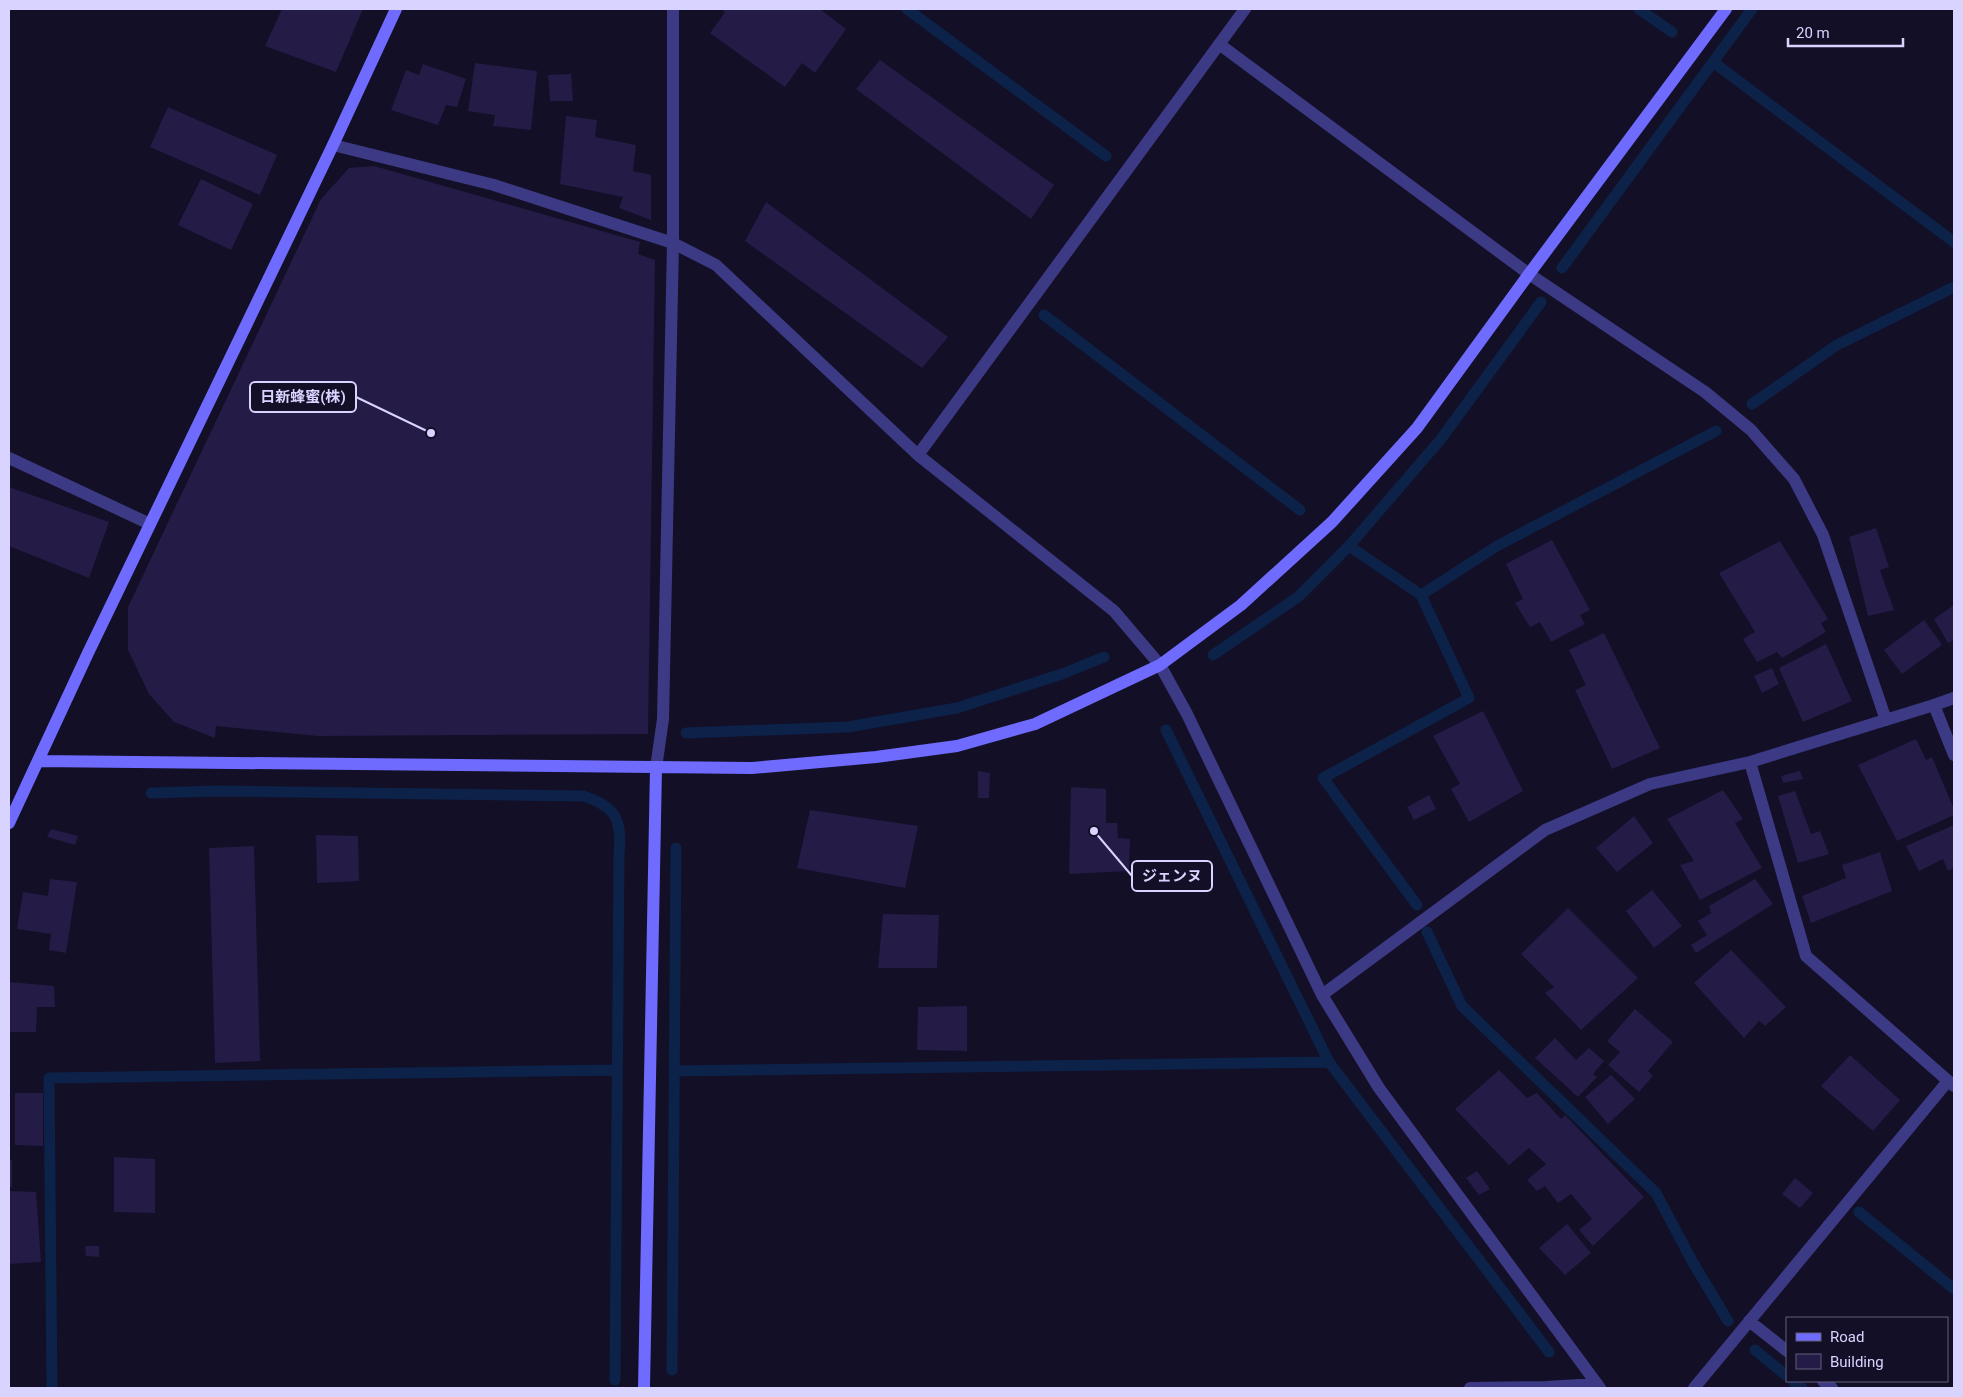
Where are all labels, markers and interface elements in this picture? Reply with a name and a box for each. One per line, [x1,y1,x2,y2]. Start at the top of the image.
scale bar [1788,15,1903,47]
text: 20 m [1796,24,1830,42]
callout: 日新蜂蜜(株) [250,382,356,412]
text: 日新蜂蜜(株) [260,388,346,406]
callout: ジェンヌ [1132,861,1212,891]
text: ジェンヌ [1142,867,1202,885]
legend [1786,1317,1948,1382]
text: Road [1830,1328,1864,1346]
text: Building [1830,1353,1884,1371]

